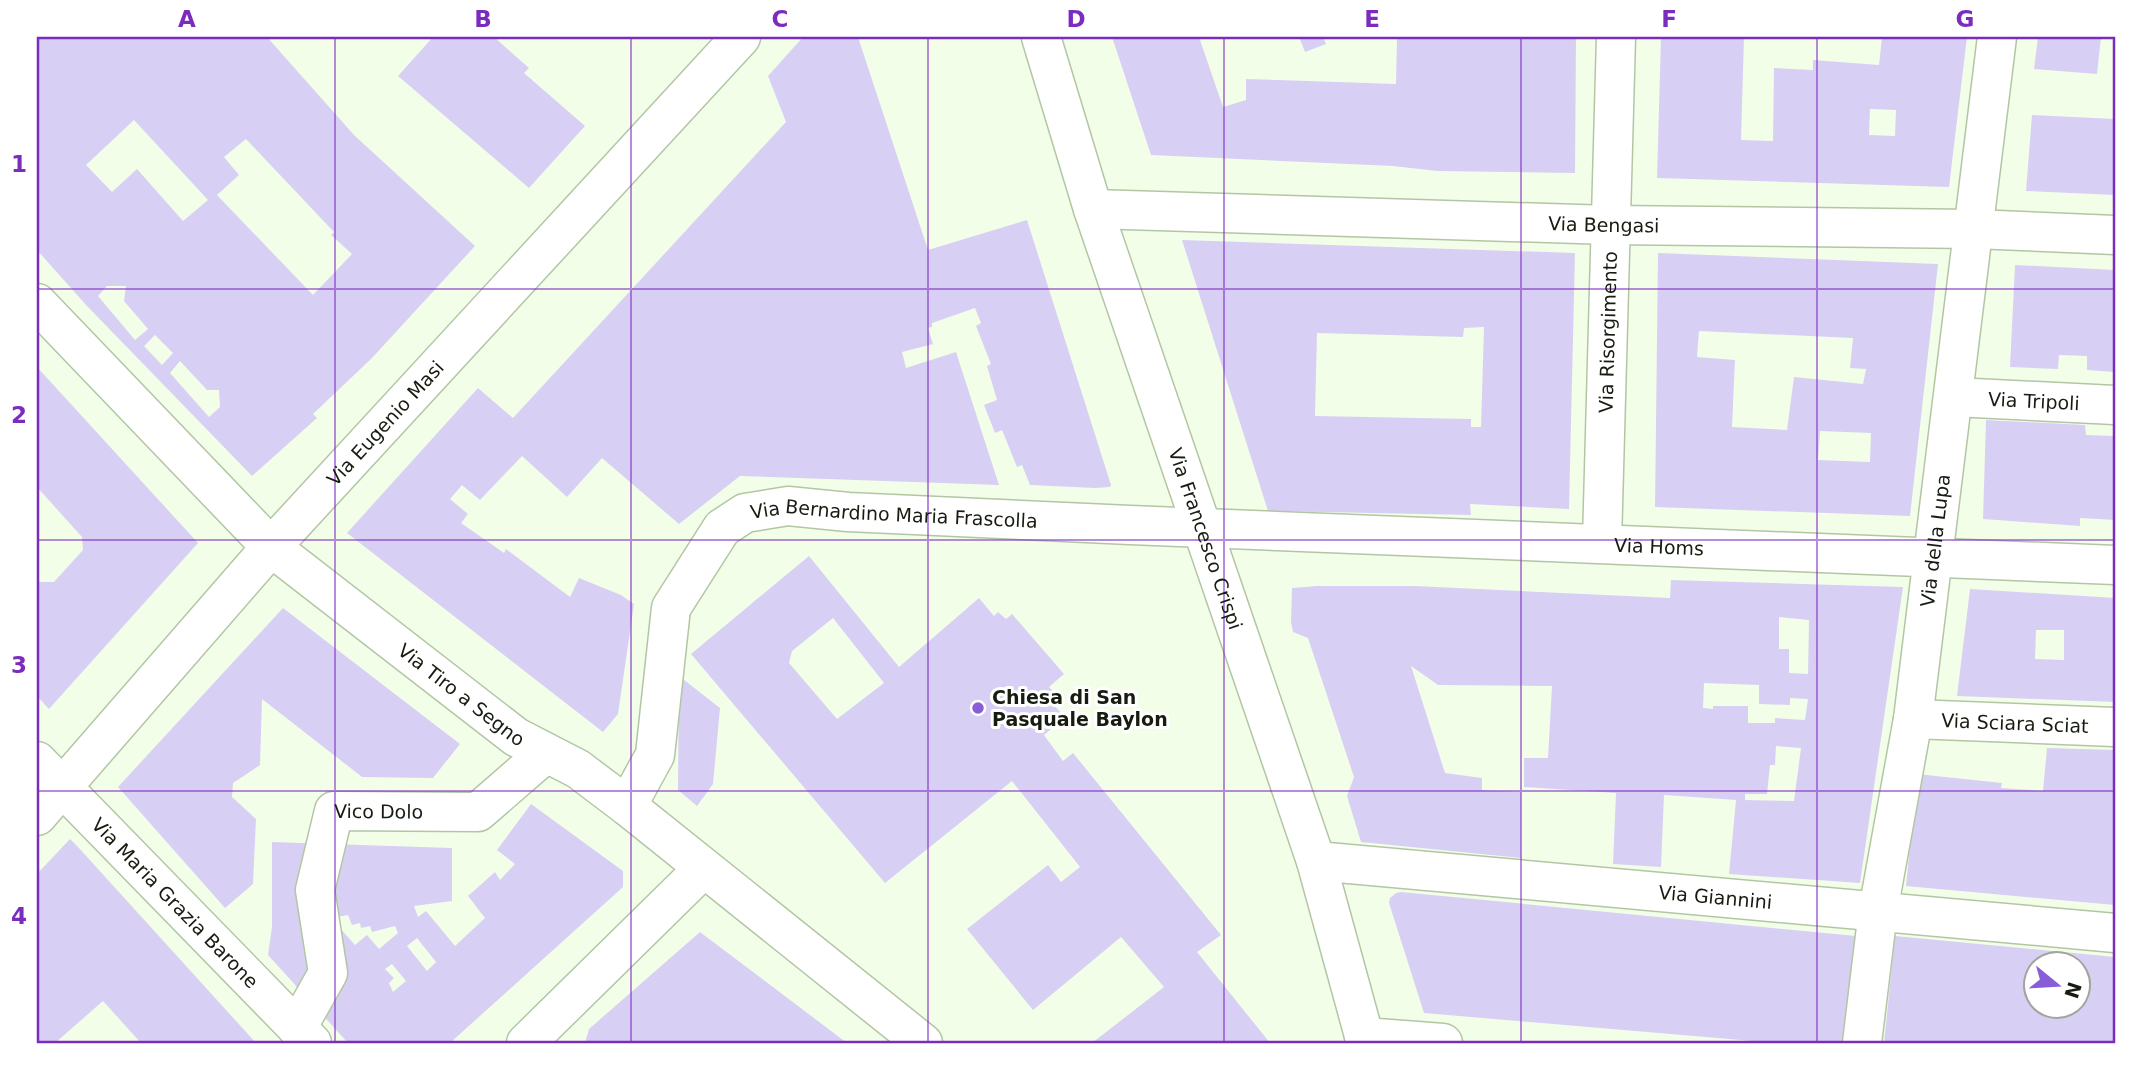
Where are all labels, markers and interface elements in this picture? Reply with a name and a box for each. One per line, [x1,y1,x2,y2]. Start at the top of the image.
text: A [178,6,196,32]
text: B [474,6,492,32]
text: C [772,6,788,32]
text: D [1066,6,1086,32]
text: E [1364,6,1380,32]
text: F [1661,6,1677,32]
text: G [1956,6,1974,32]
text: 1 [11,151,27,177]
street label: Via Bengasi [1548,212,1660,237]
street label: Via Risorgimento [1595,251,1621,413]
street label: Via Eugenio Masi [322,356,448,490]
street label: Via Tripoli [1988,388,2080,414]
text: 2 [11,402,27,428]
street label: Via Francesco Crispi [1164,445,1247,632]
street label: Via della Lupa [1916,473,1954,608]
street label: Via Bernardino Maria Frascolla [749,495,1038,532]
street label: Via Homs [1614,534,1704,559]
street label: Via Tiro a Segno [394,639,528,750]
text: 3 [11,652,27,678]
place label: Chiesa di San Pasquale Baylon [992,686,1168,730]
marker: Chiesa di San Pasquale Baylon [970,700,986,716]
street label: Via Sciara Sciat [1941,709,2089,737]
street label: Vico Dolo [334,800,423,823]
street label: Via Maria Grazia Barone [87,813,263,992]
street label: Via Giannini [1658,881,1773,913]
text: 4 [11,903,27,929]
north arrow [2022,950,2092,1020]
text: N [2060,979,2086,1001]

